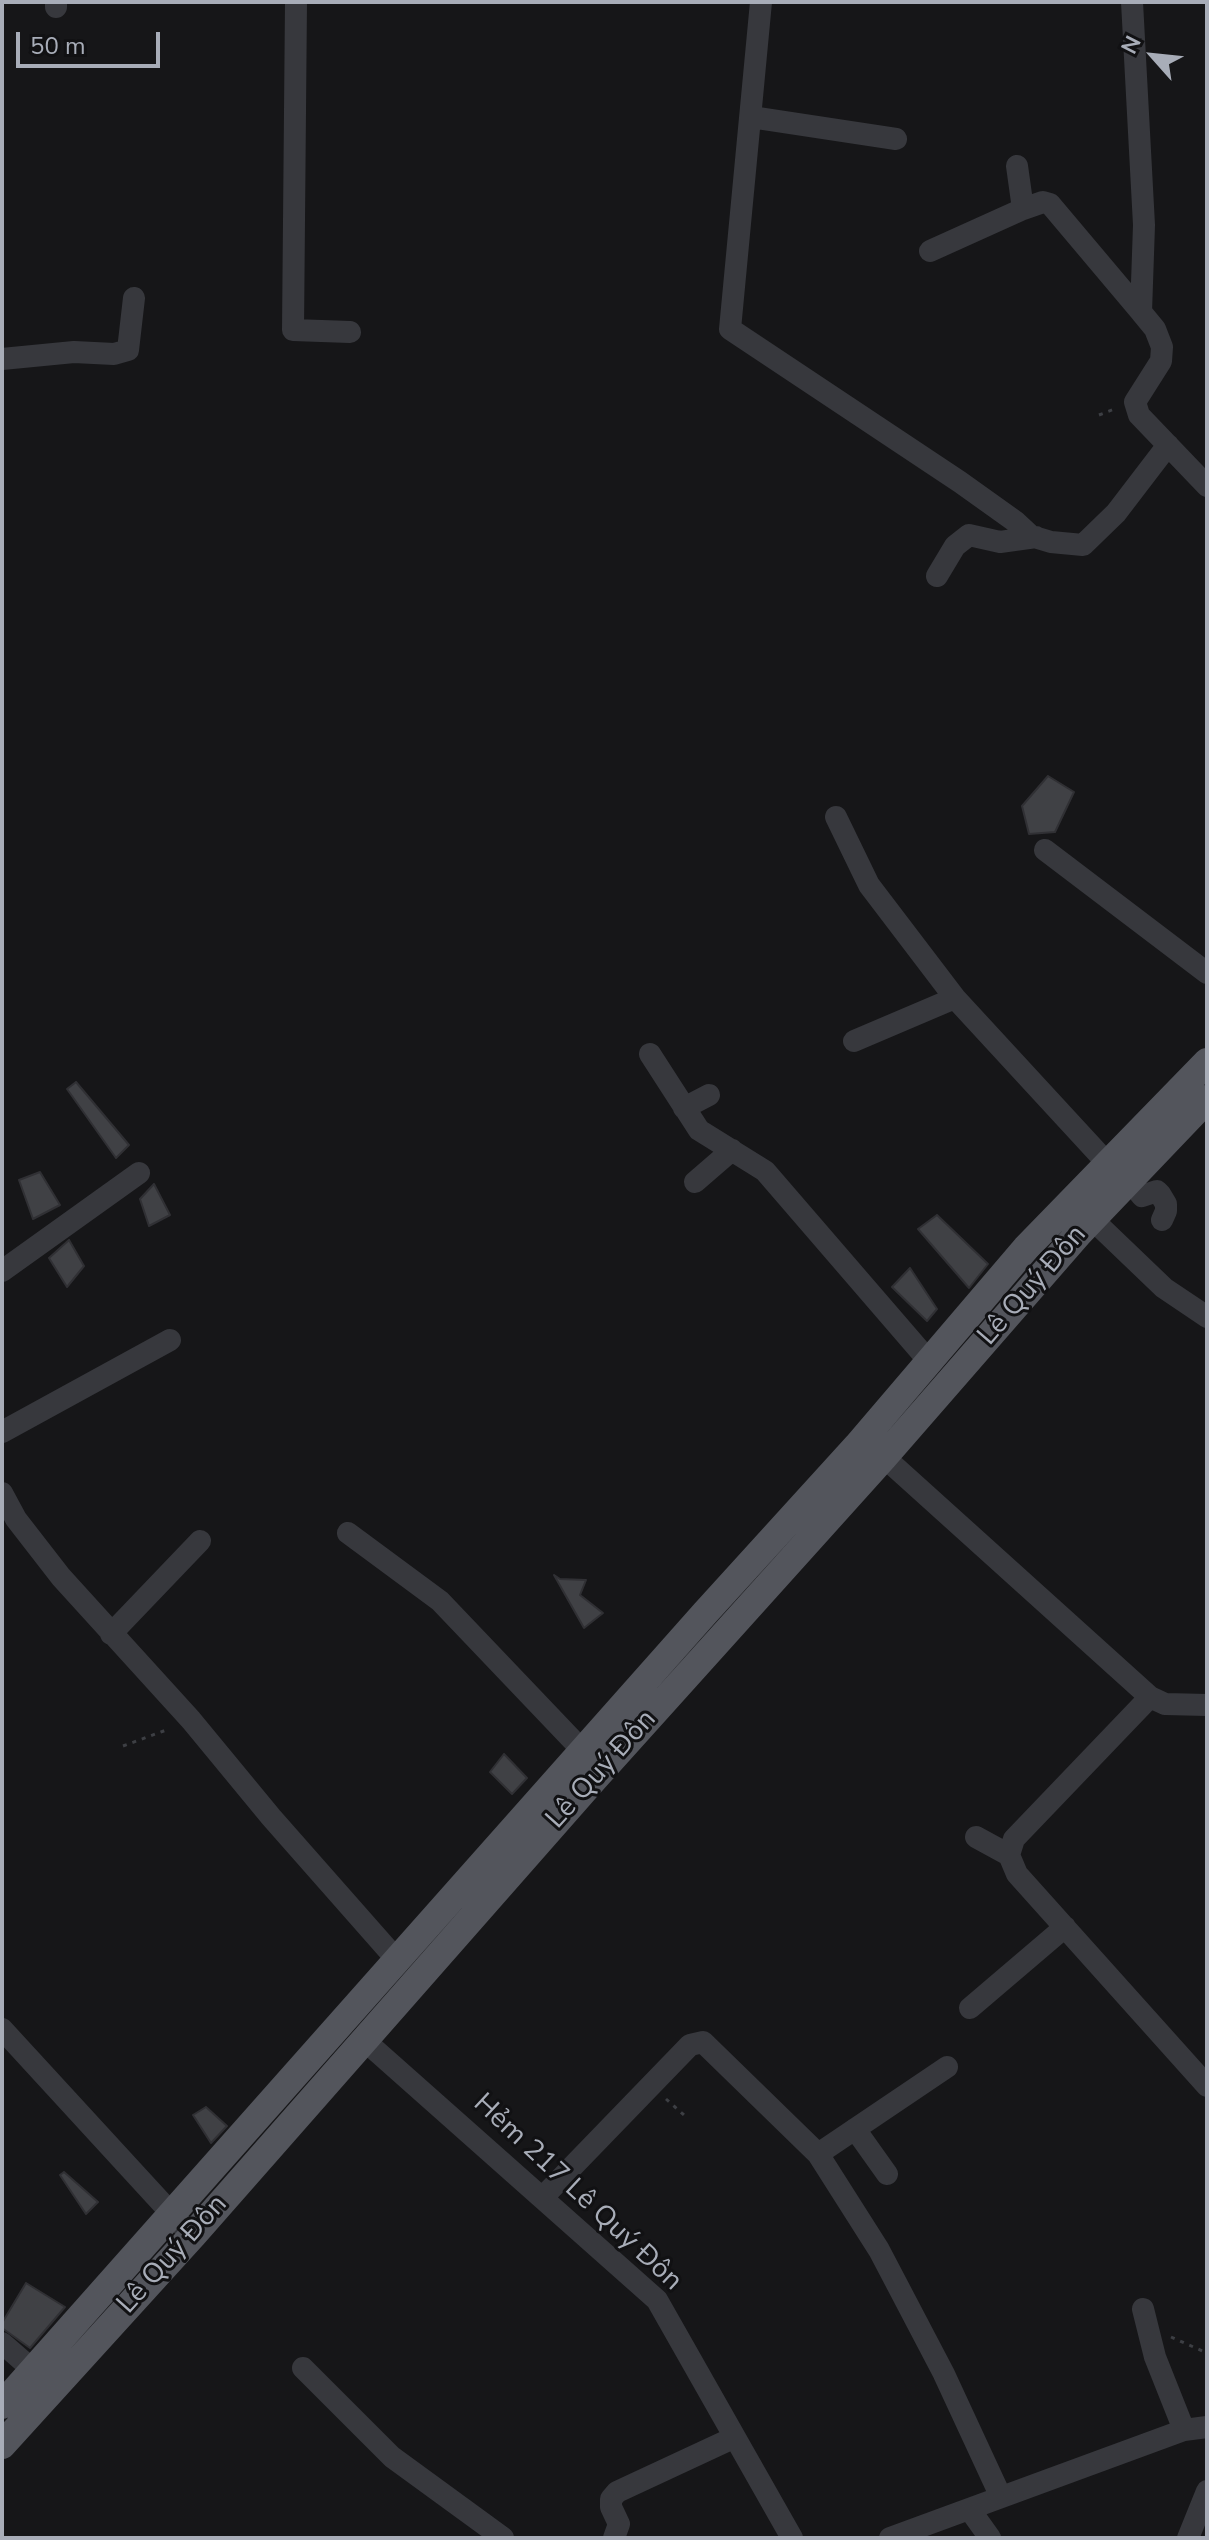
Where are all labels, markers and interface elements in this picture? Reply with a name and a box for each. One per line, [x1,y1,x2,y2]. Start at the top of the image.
scale bar [20,16,164,66]
north arrow [1113,16,1193,96]
text: 50 m [30,30,86,62]
text: N [1115,31,1149,59]
street label: Lê Quý Đôn [972,1219,1094,1353]
street label: Lê Quý Đôn [540,1704,664,1836]
street label: Hẻm 217 Lê Quý Đôn [466,2088,688,2298]
street label: Lê Quý Đôn [111,2189,235,2321]

